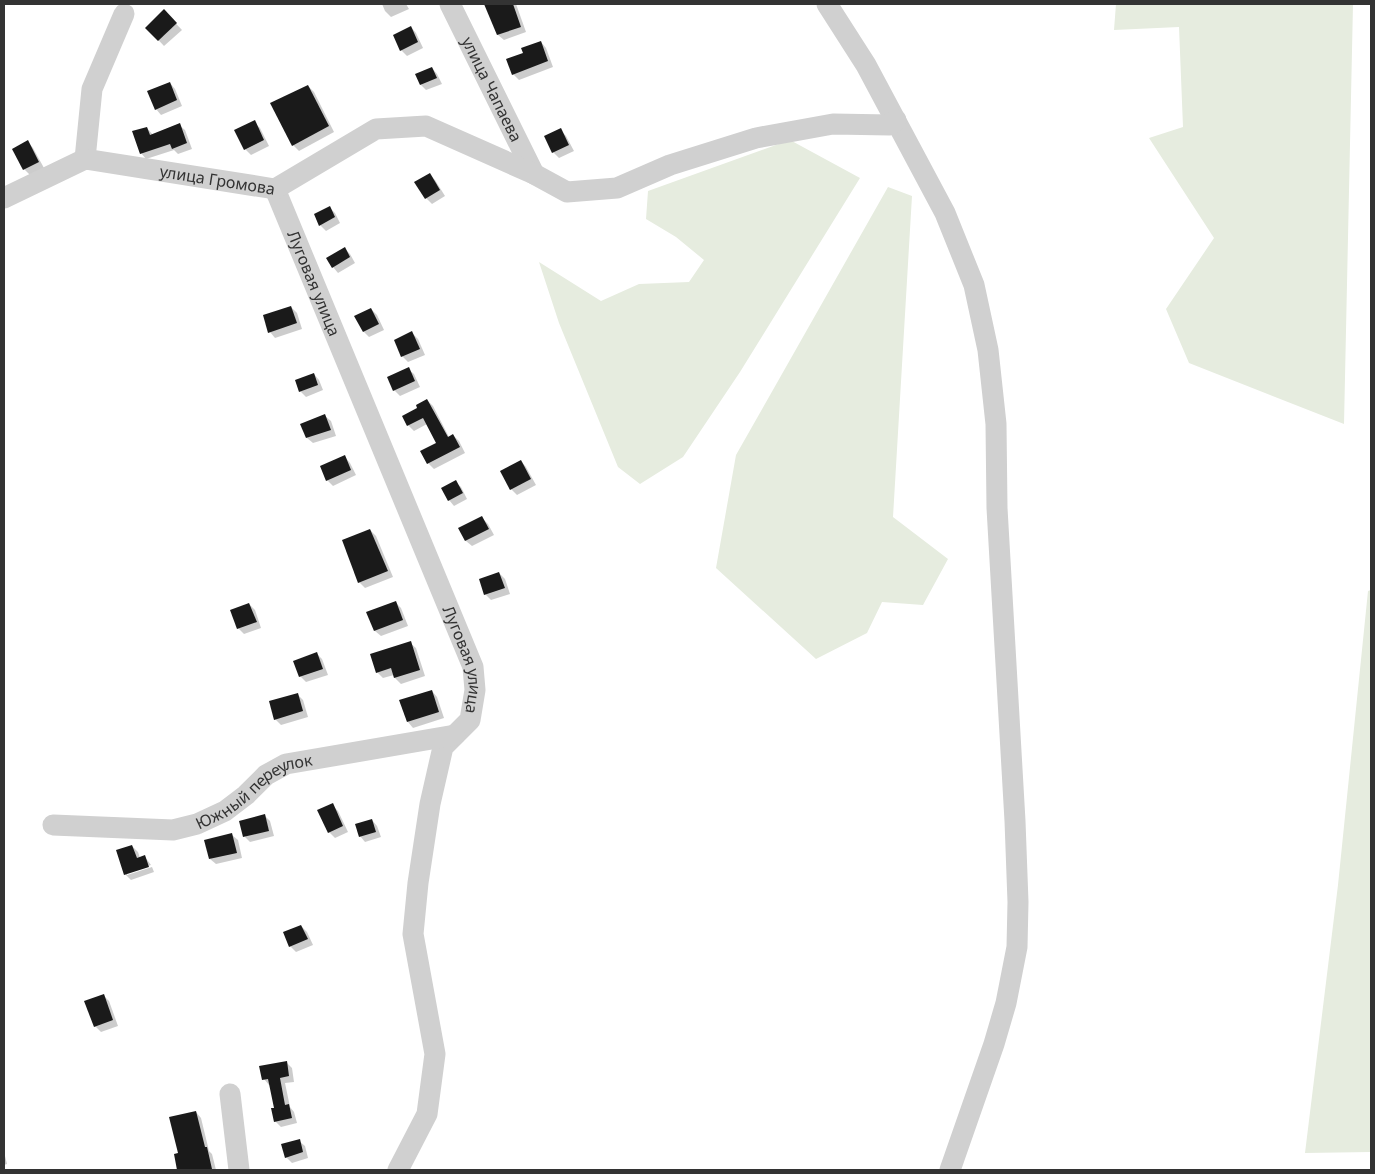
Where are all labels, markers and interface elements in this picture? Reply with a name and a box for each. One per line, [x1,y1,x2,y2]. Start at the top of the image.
street label: улица Чапаева [457,33,527,145]
street label: улица Громова [158,160,277,200]
street label: Луговая улица [282,227,346,339]
street label: Луговая улица [438,602,487,715]
street label: Южный переулок [192,749,314,834]

